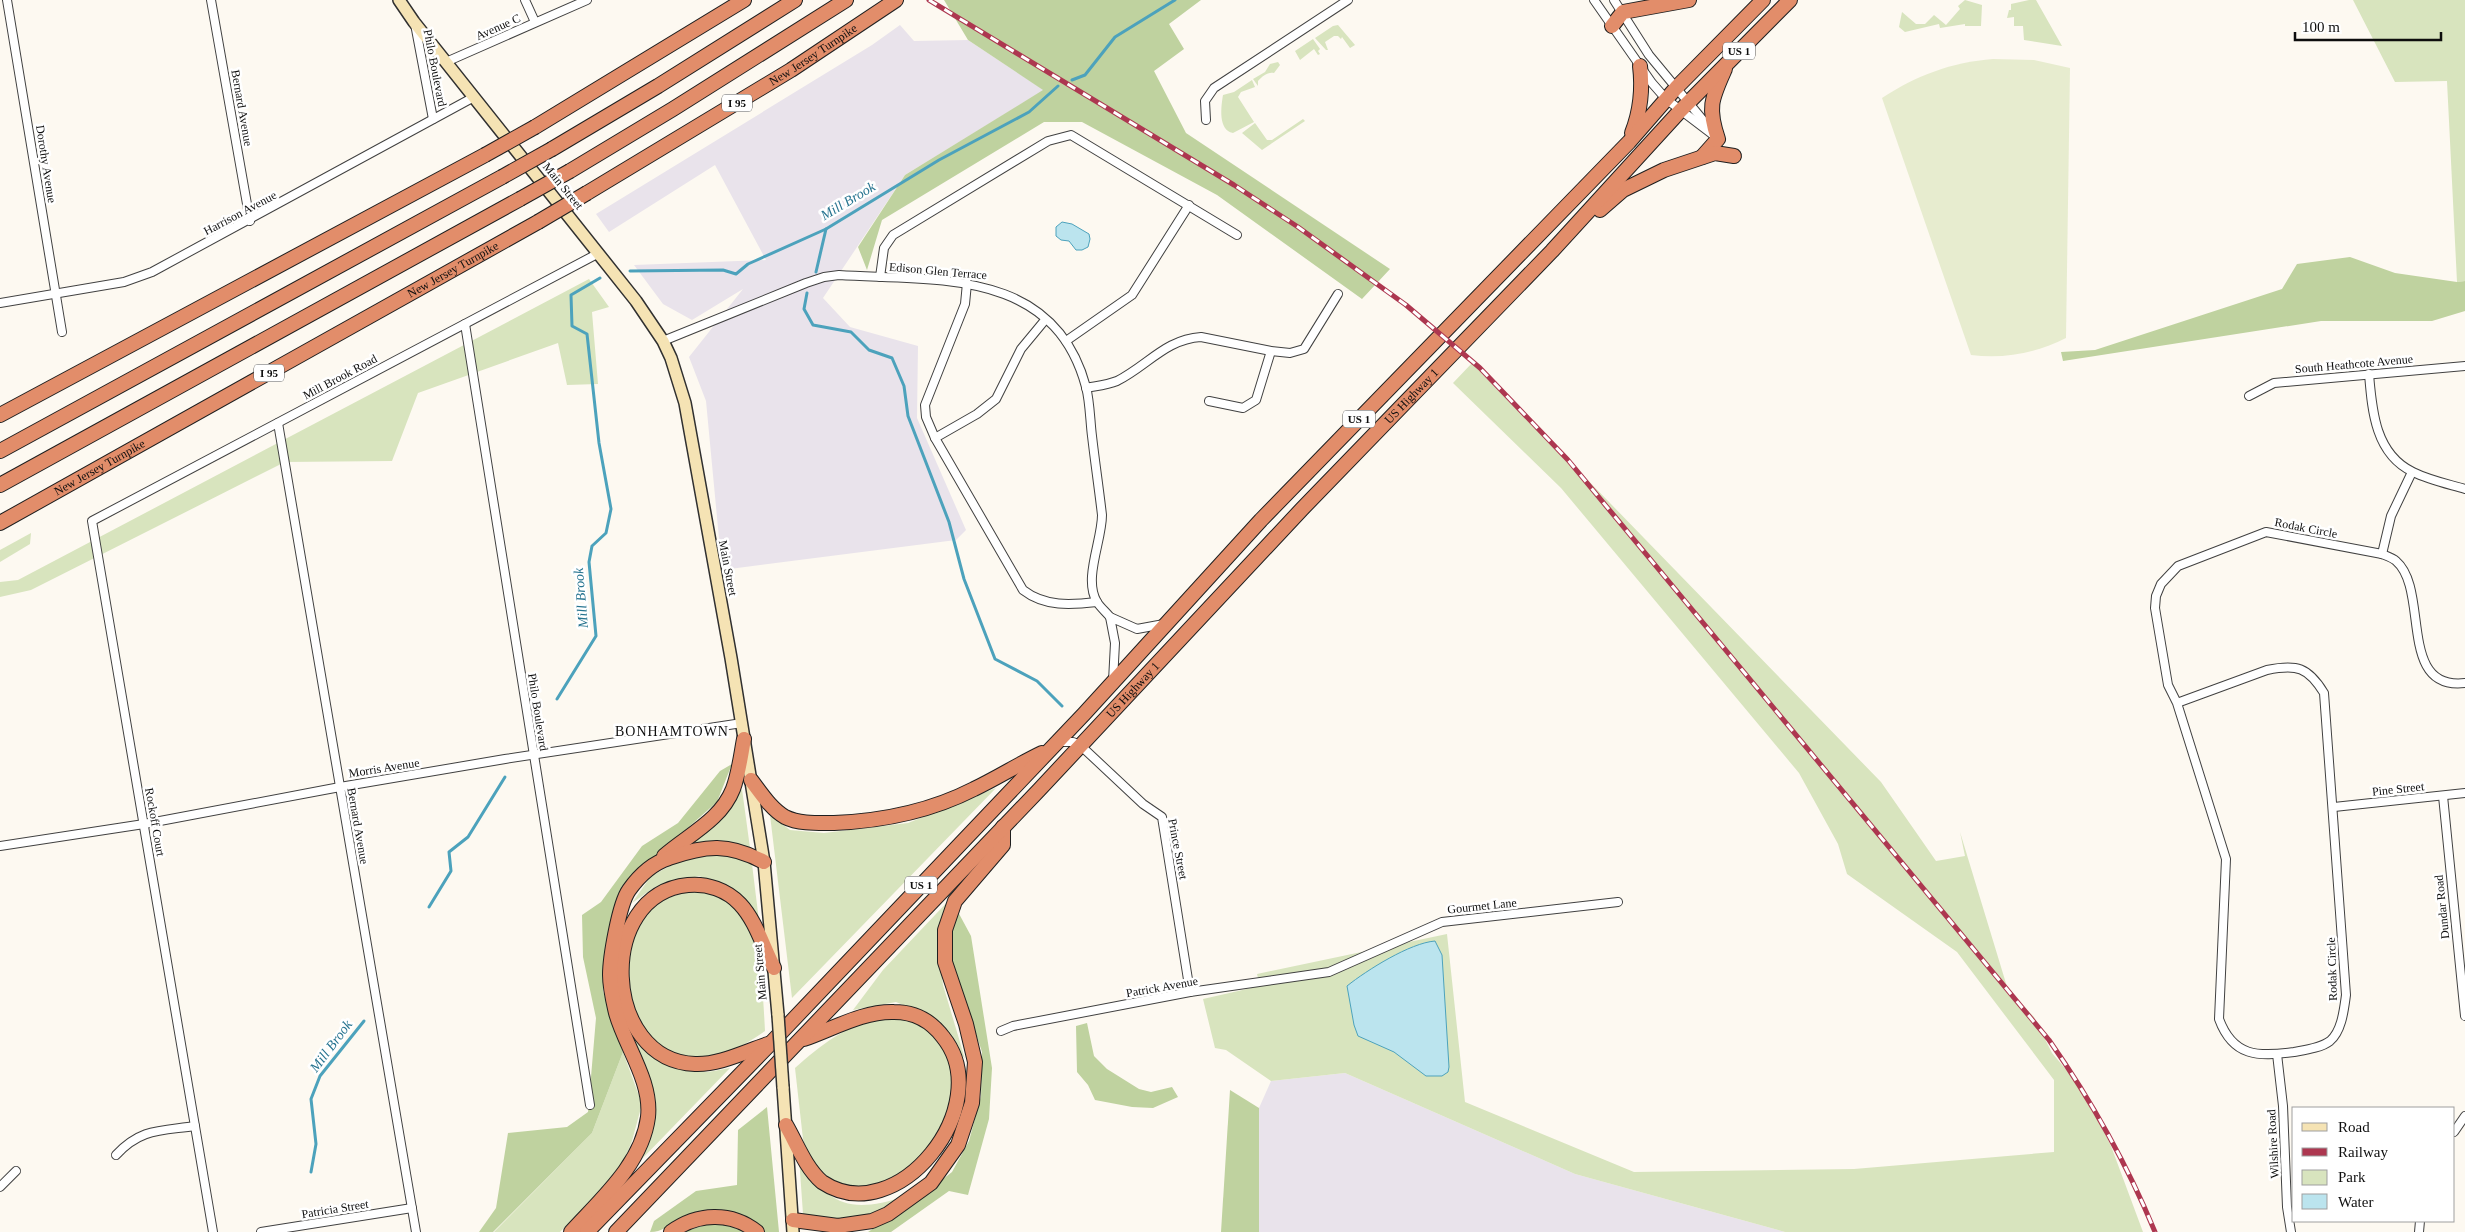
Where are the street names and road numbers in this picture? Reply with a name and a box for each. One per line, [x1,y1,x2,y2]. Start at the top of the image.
street label: Avenue C [473,11,523,43]
street label: New Jersey Turnpike [767,21,860,89]
street label: Philo Boulevard [421,28,449,108]
road number: US 1 [1723,42,1755,59]
street label: Bernard Avenue [228,69,256,147]
road number: I 95 [722,95,752,112]
street label: Dorothy Avenue [33,124,59,204]
street label: Main Street [540,160,587,213]
street label: Harrison Avenue [201,188,279,238]
street label: New Jersey Turnpike [405,239,501,301]
street label: Edison Glen Terrace [888,260,988,282]
street label: Mill Brook Road [301,352,379,402]
street label: South Heathcote Avenue [2294,352,2414,376]
road number: I 95 [254,364,284,382]
street label: US Highway 1 [1382,366,1441,427]
road number: US 1 [1343,410,1375,428]
street label: New Jersey Turnpike [52,436,147,498]
street label: Rodak Circle [2273,515,2339,541]
street label: Main Street [716,539,740,598]
street label: US Highway 1 [1103,659,1162,721]
street label: Philo Boulevard [525,672,551,752]
street label: Morris Avenue [348,755,420,781]
street label: Pine Street [2371,779,2425,799]
street label: Rockoff Court [142,787,168,858]
street label: Bernard Avenue [344,787,372,865]
street label: Prince Street [1165,817,1191,881]
street label: Dundar Road [2432,874,2452,940]
road number: US 1 [905,876,937,894]
street label: Gourmet Lane [1447,895,1517,917]
street label: Rodak Circle [2324,937,2340,1001]
street label: Main Street [751,943,769,1001]
street label: Patrick Avenue [1125,974,1199,1000]
street label: Wilshire Road [2264,1109,2282,1179]
street label: Patricia Street [301,1197,370,1221]

